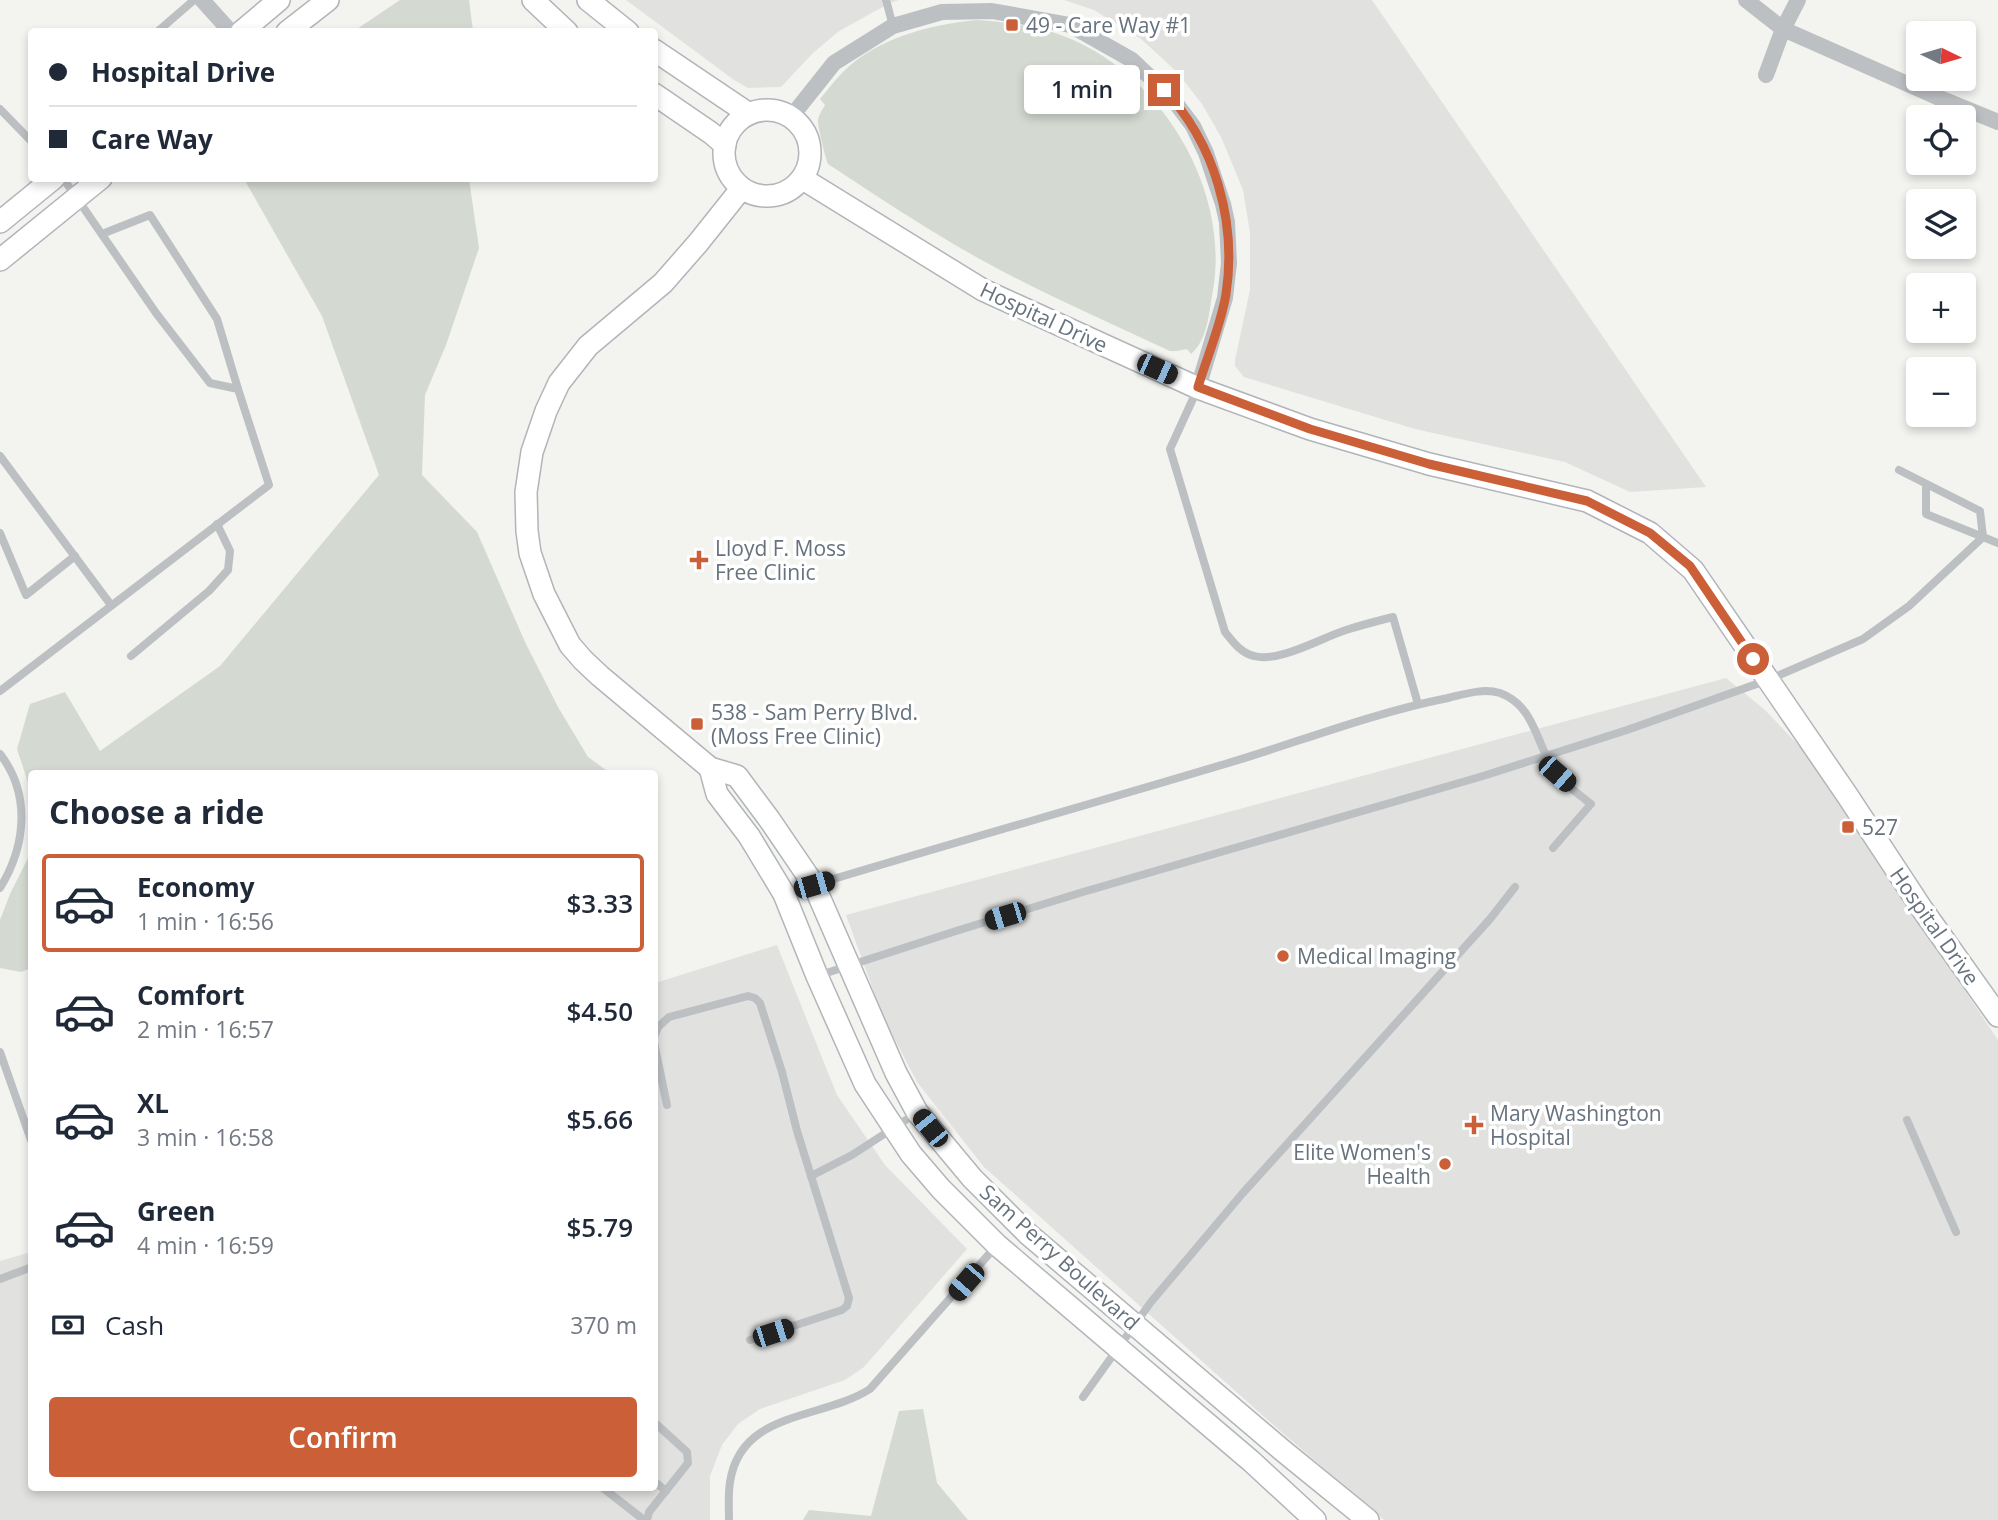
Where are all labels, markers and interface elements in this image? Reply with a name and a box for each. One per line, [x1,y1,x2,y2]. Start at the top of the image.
place label: 49 - Care Way #1 [1026,11,1191,39]
marker: 49 - Care Way #1 [1004,17,1020,33]
north arrow [1906,21,1976,91]
map controls [1906,21,1976,427]
text: Hospital Drive [91,54,275,90]
callout: 1 min [1024,66,1140,114]
text: 1 min [1051,73,1113,105]
route end [1148,74,1180,106]
button: locate [1906,105,1976,175]
text: Care Way [91,121,213,157]
button: layers [1906,189,1976,259]
button: + [1906,273,1976,343]
street label: Hospital Drive [976,275,1112,359]
car [1134,351,1181,387]
button: − [1906,357,1976,427]
place label: Lloyd F. Moss Free Clinic [715,534,846,586]
marker: Lloyd F. Moss Free Clinic [689,550,709,570]
route start [1737,643,1769,675]
place label: 538 - Sam Perry Blvd. (Moss Free Clinic) [711,698,918,750]
marker: 538 - Sam Perry Blvd. (Moss Free Clinic) [689,716,705,732]
car [1535,752,1580,796]
text: Choose a ride [49,790,264,833]
place label: 527 [1862,813,1898,841]
marker: 527 [1840,819,1856,835]
street label: Hospital Drive [1884,862,1986,990]
text: Economy [137,869,255,905]
car [791,869,838,901]
icon: car [53,872,116,935]
text: $3.33 [566,885,633,921]
car [982,900,1029,932]
text: 1 min · 16:56 [137,905,274,937]
place label: Medical Imaging [1297,942,1456,970]
marker: Medical Imaging [1275,948,1291,964]
text: Comfort [137,977,244,1013]
icon: car [53,980,116,1043]
text: $4.50 [566,993,633,1029]
text: 2 min · 16:57 [137,1013,274,1045]
text: XL [137,1085,169,1121]
icon: car [53,1088,116,1151]
place label: Mary Washington Hospital [1490,1099,1662,1151]
text: $5.66 [566,1101,633,1137]
car [909,1105,952,1151]
marker: Mary Washington Hospital [1464,1115,1484,1135]
text: 3 min · 16:58 [137,1121,274,1153]
place label: Elite Women's Health [1293,1138,1431,1190]
marker: Elite Women's Health [1437,1156,1453,1172]
street label: Sam Perry Boulevard [974,1178,1146,1336]
text: Green [137,1193,215,1229]
icon: car [53,1196,116,1259]
text: $5.79 [566,1209,633,1245]
text: 4 min · 16:59 [137,1229,274,1261]
car [945,1259,988,1305]
icon: cash [49,1306,87,1344]
text: Cash [105,1307,164,1343]
text: 370 m [570,1309,637,1341]
car [750,1317,797,1349]
button: Confirm [49,1397,637,1477]

